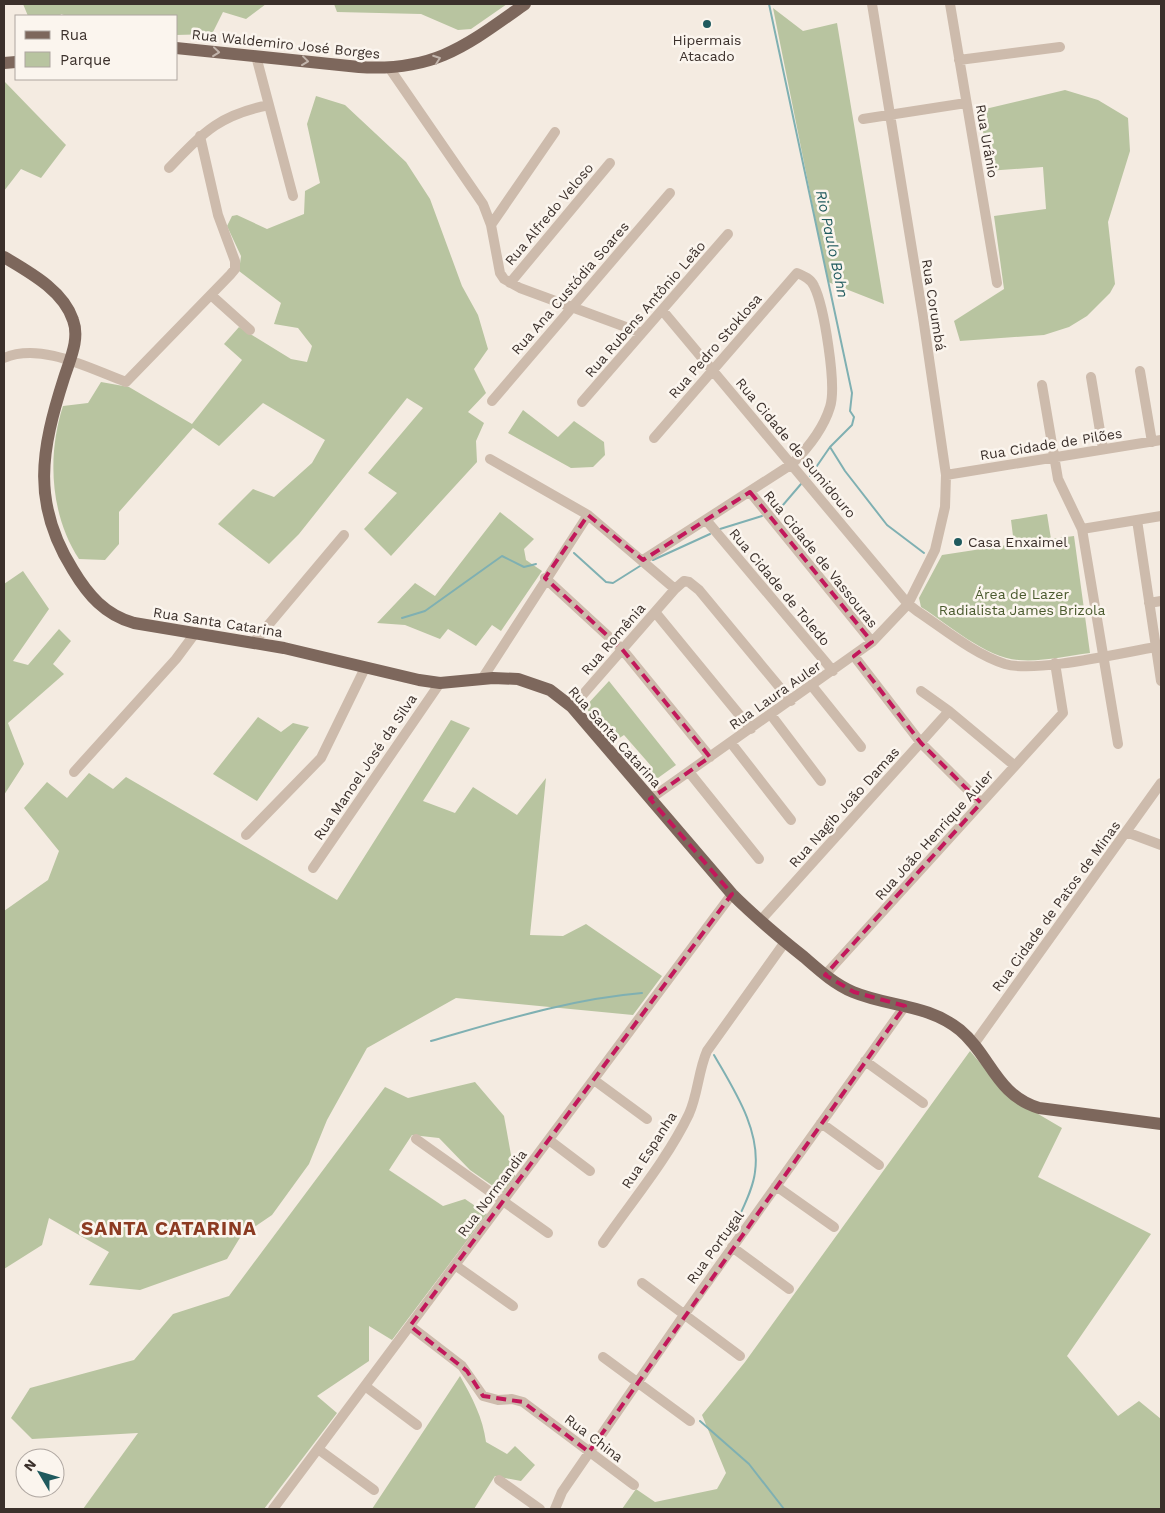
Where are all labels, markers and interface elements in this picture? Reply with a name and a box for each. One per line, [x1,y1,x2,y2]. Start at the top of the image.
legend [15,15,178,80]
marker: Hipermais Atacado [701,18,713,30]
text: Rua [60,26,88,44]
street label: Rua Waldemiro José Borges [191,26,381,62]
place label: Hipermais Atacado [673,32,741,64]
one-way arrow [213,46,221,57]
text: Parque [60,51,111,69]
one-way arrow [433,54,441,64]
one-way arrow [301,55,309,66]
street label: Rua Urânio [973,103,1001,179]
street label: Rua Alfredo Veloso [502,160,596,268]
water label: Rio Paulo Bohn [812,189,852,299]
street label: Rua Ana Custódia Soares [508,218,632,358]
street label: Rua Rubens Antônio Leão [581,238,709,380]
street label: Rua Corumbá [919,258,949,352]
street label: Rua Pedro Stoklosa [665,290,765,402]
street label: Rua Cidade de Sumidouro [733,375,859,521]
street label: Rua Cidade de Pilões [979,425,1123,463]
street label: Rua Cidade de Vassouras [761,487,881,631]
street label: Rua Cidade de Toledo [726,525,834,649]
place label: Casa Enxaimel [968,534,1068,550]
marker: Casa Enxaimel [952,536,964,548]
park label: Área de Lazer Radialista James Brizola [939,586,1105,618]
street label: Rua Romênia [578,600,648,678]
street label: Rua Santa Catarina [152,604,284,640]
street label: Rua Laura Auler [726,657,824,733]
street label: Rua Santa Catarina [565,683,665,791]
street label: Rua Manoel José da Silva [310,691,420,843]
street label: Rua Nagib João Damas [786,743,902,871]
street label: Rua João Henrique Auler [872,767,997,903]
street label: Rua Cidade de Patos de Minas [989,817,1123,995]
street label: Rua Espanha [618,1109,680,1191]
street label: Rua Normandia [454,1146,530,1240]
street label: Rua Portugal [683,1207,747,1287]
district label: SANTA CATARINA [81,1217,257,1240]
street label: Rua China [562,1411,626,1465]
north arrow [15,1448,65,1498]
text: N [20,1456,39,1474]

